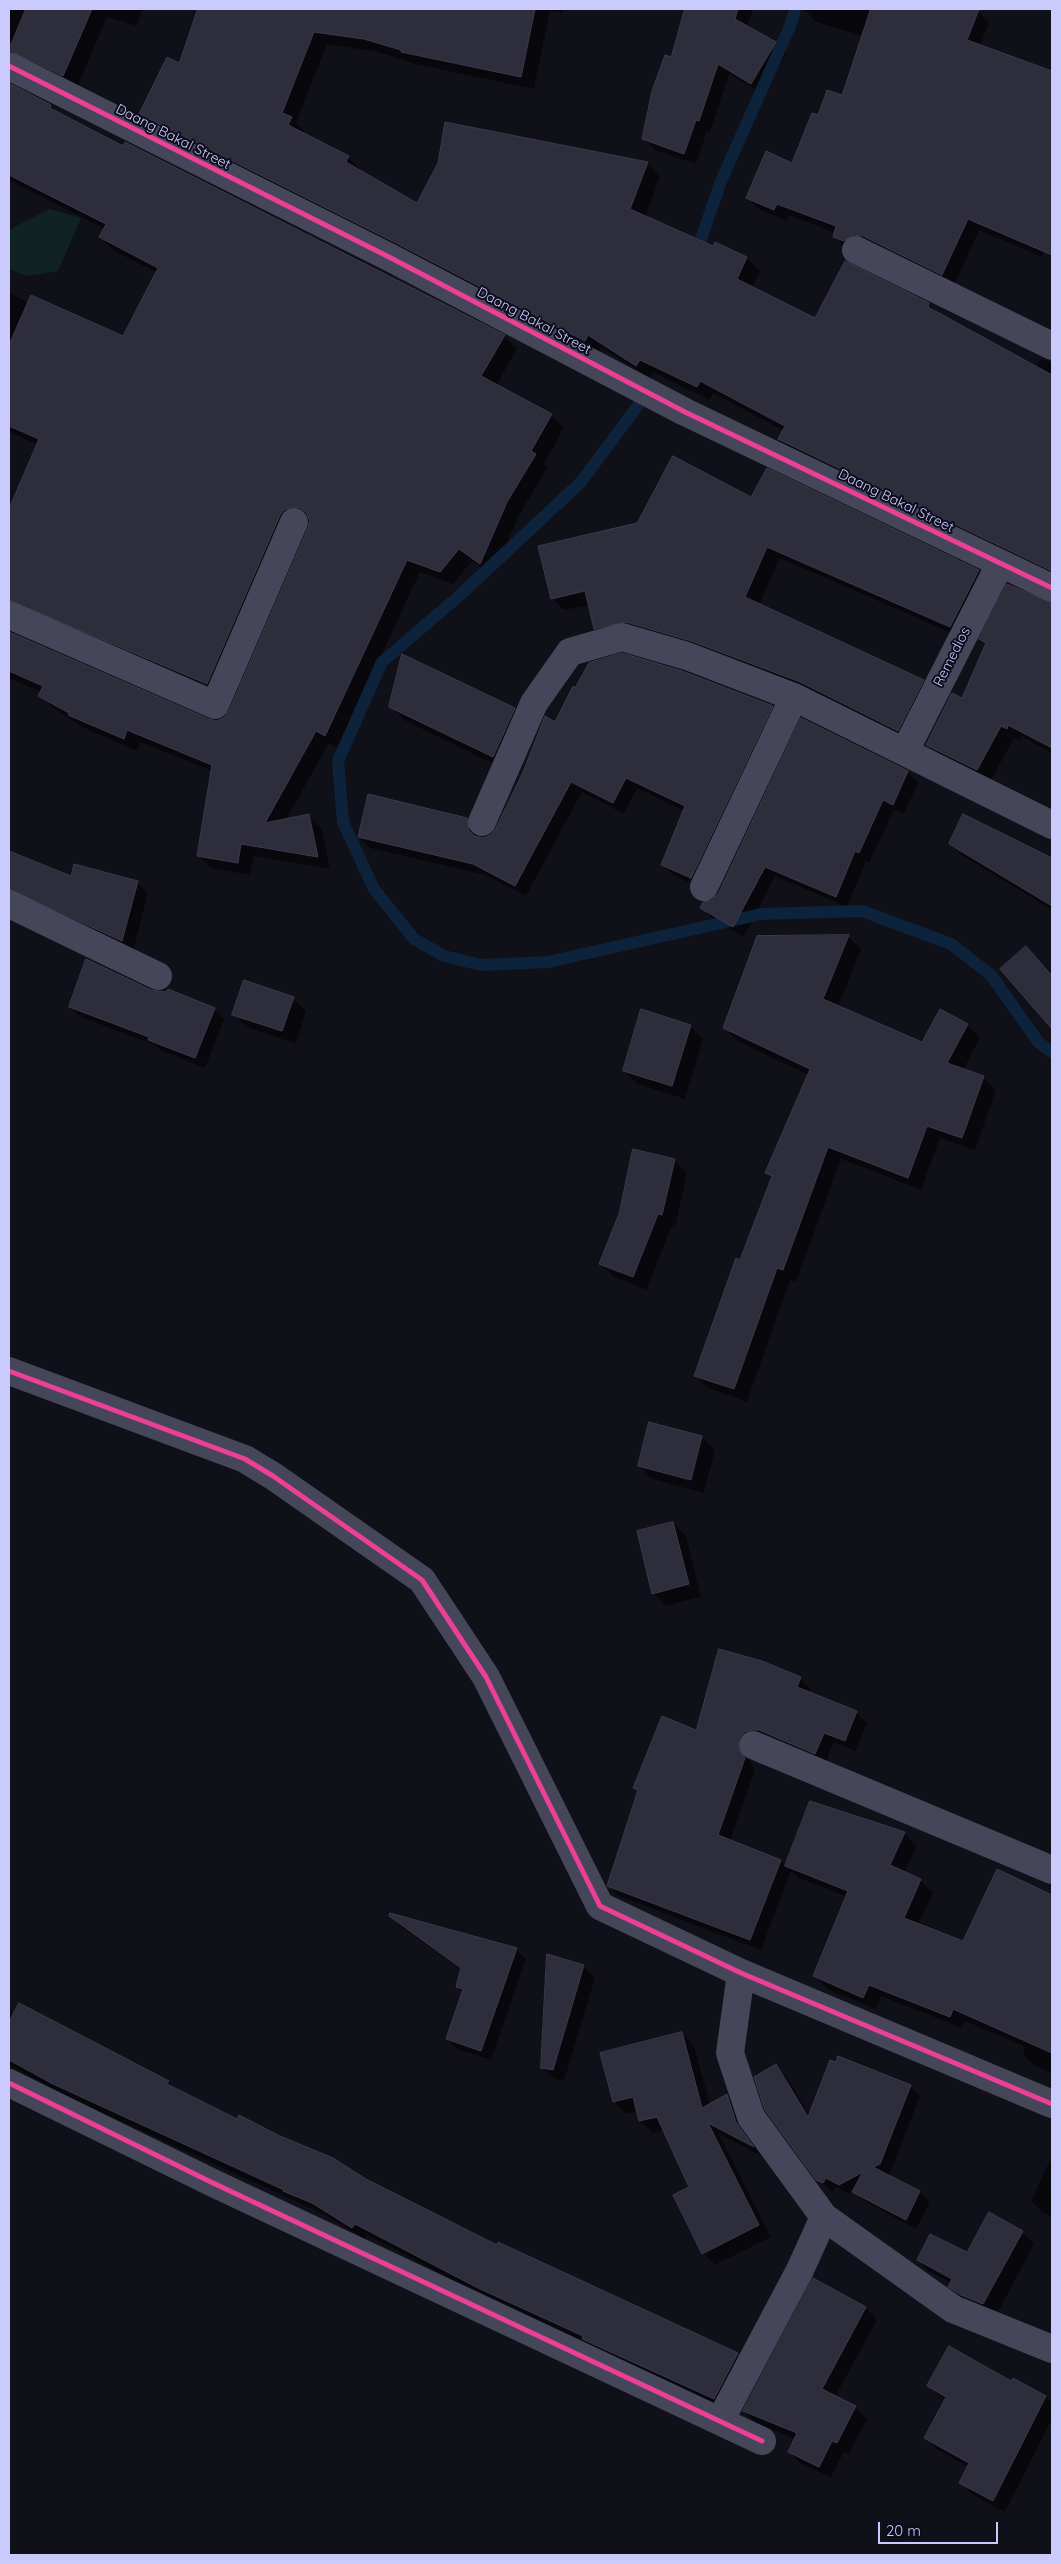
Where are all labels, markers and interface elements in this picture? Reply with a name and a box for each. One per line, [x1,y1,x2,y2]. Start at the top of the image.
street label: Daang Bakal Street [113,101,233,173]
street label: Daang Bakal Street [474,284,594,358]
street label: Daang Bakal Street [835,466,957,536]
street label: Remedios [930,624,974,690]
scale bar [881,2512,1001,2544]
text: 20 m [886,2521,921,2540]

